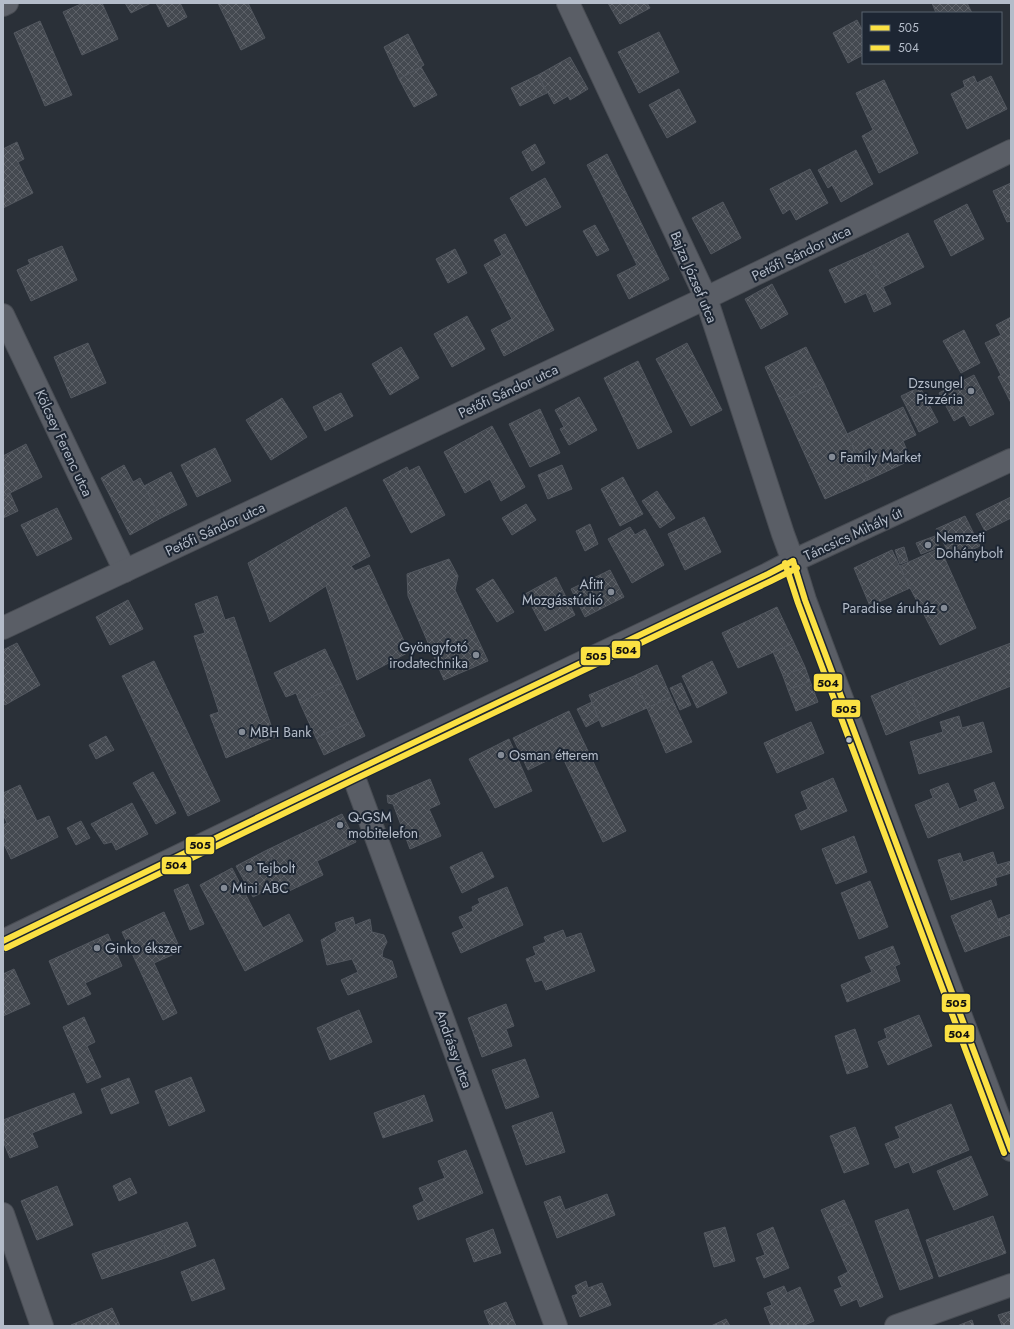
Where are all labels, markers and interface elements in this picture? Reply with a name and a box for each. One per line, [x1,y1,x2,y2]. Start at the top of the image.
legend [862,12,1002,64]
text: 505 [898,19,919,37]
text: 504 [898,39,919,57]
street label: Petőfi Sándor utca [748,220,854,286]
street label: Bajza József utca [666,228,722,326]
street label: Petőfi Sándor utca [455,359,561,423]
place label: Dzsungel Pizzéria [908,373,963,409]
street label: Kölcsey Ferenc utca [30,386,98,500]
marker: Dzsungel Pizzéria [966,386,976,396]
place label: Family Market [840,447,921,467]
marker: Family Market [827,452,837,462]
street label: Petőfi Sándor utca [162,497,268,561]
street label: Táncsics Mihály út [800,502,906,566]
place label: Nemzeti Dohánybolt [936,527,1004,563]
marker: Nemzeti Dohánybolt [923,540,933,550]
place label: Afitt Mozgásstúdió [522,574,604,610]
marker: Afitt Mozgásstúdió [606,587,616,597]
place label: Paradise áruház [842,598,937,618]
marker: Paradise áruház [939,603,949,613]
place label: Gyöngyfotó irodatechnika [389,637,468,673]
line badge: 504 [611,640,641,659]
text: 504 [615,642,637,658]
line badge: 505 [580,646,611,666]
text: 505 [585,648,607,664]
marker: Gyöngyfotó irodatechnika [471,650,481,660]
line badge: 504 [813,673,843,692]
text: 504 [817,675,839,691]
line badge: 505 [831,699,861,718]
text: 505 [835,701,857,717]
place label: MBH Bank [250,722,312,742]
marker: MBH Bank [237,727,247,737]
unlabelled marker [844,735,854,745]
place label: Osman étterem [509,745,599,765]
marker: Osman étterem [496,750,506,760]
place label: Q-GSM mobitelefon [348,807,418,843]
marker: Q-GSM mobitelefon [335,820,345,830]
line badge: 505 [185,836,215,855]
text: 505 [189,837,211,853]
line badge: 504 [161,856,192,875]
text: 504 [165,857,187,873]
place label: Tejbolt [257,858,296,878]
marker: Tejbolt [244,863,254,873]
place label: Mini ABC [232,878,289,898]
marker: Mini ABC [219,883,229,893]
place label: Ginko ékszer [105,938,182,958]
marker: Ginko ékszer [92,943,102,953]
line badge: 505 [941,993,971,1013]
text: 505 [945,995,967,1011]
street label: Andrássy utca [431,1007,477,1091]
line badge: 504 [944,1024,975,1043]
text: 504 [948,1026,970,1042]

